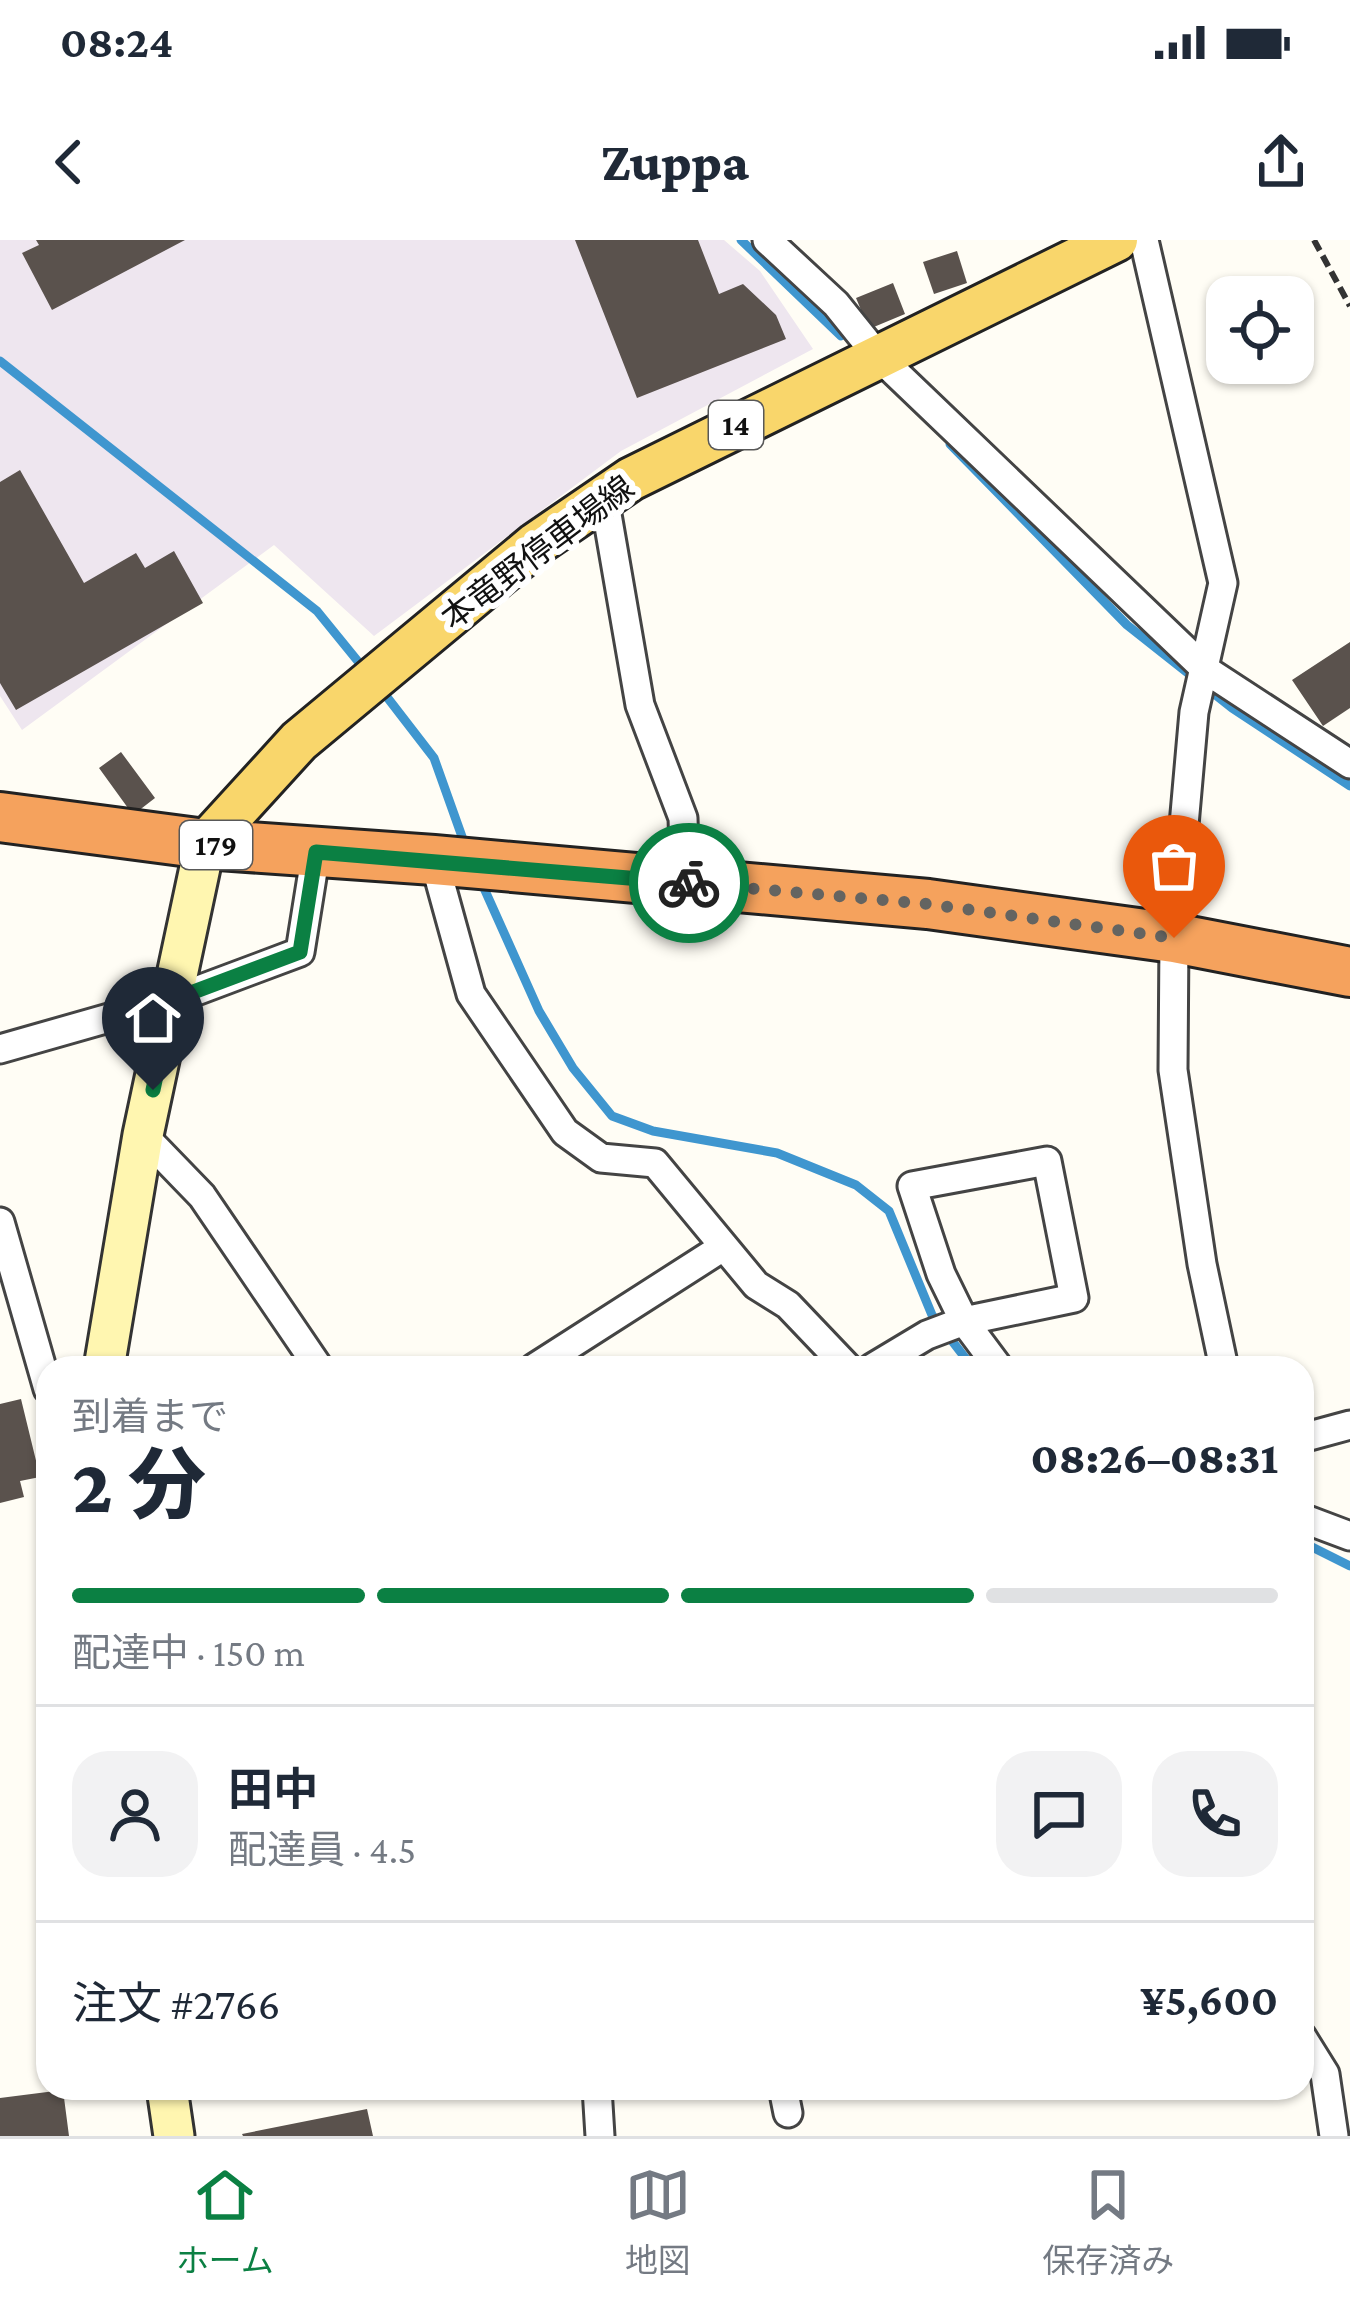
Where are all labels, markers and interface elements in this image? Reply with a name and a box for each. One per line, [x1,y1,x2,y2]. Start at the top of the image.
text: 08:24 [60,17,173,67]
icon: back [36,129,102,195]
icon: share [1248,129,1314,195]
text: Zuppa [601,132,749,192]
map controls [1206,276,1314,384]
button: locate [1206,276,1314,384]
road number: 14 [709,401,763,449]
street label: 本竜野停車場線 [434,468,641,637]
pin [1123,815,1225,938]
road number: 179 [180,821,252,869]
courier [629,823,749,943]
icon: bag [1141,833,1207,899]
icon: bike [656,850,722,916]
pin [102,967,204,1090]
icon: home [120,985,186,1051]
text: 到着まで [72,1395,228,1438]
text: 08:26–08:31 [1031,1433,1278,1483]
text: 2 分 [72,1442,206,1529]
text: 配達中 · 150 m [72,1631,305,1674]
button: person [72,1751,198,1877]
button: chat [996,1751,1122,1877]
button: phone [1152,1751,1278,1877]
text: 田中 [228,1765,318,1815]
text: 配達員 · 4.5 [228,1828,416,1871]
text: ¥5,600 [1140,1975,1278,2025]
text: 注文 #2766 [72,1979,280,2029]
tab: ホーム [176,2162,274,2282]
tab: 地図 [625,2162,691,2282]
tab: 保存済み [1042,2162,1174,2282]

